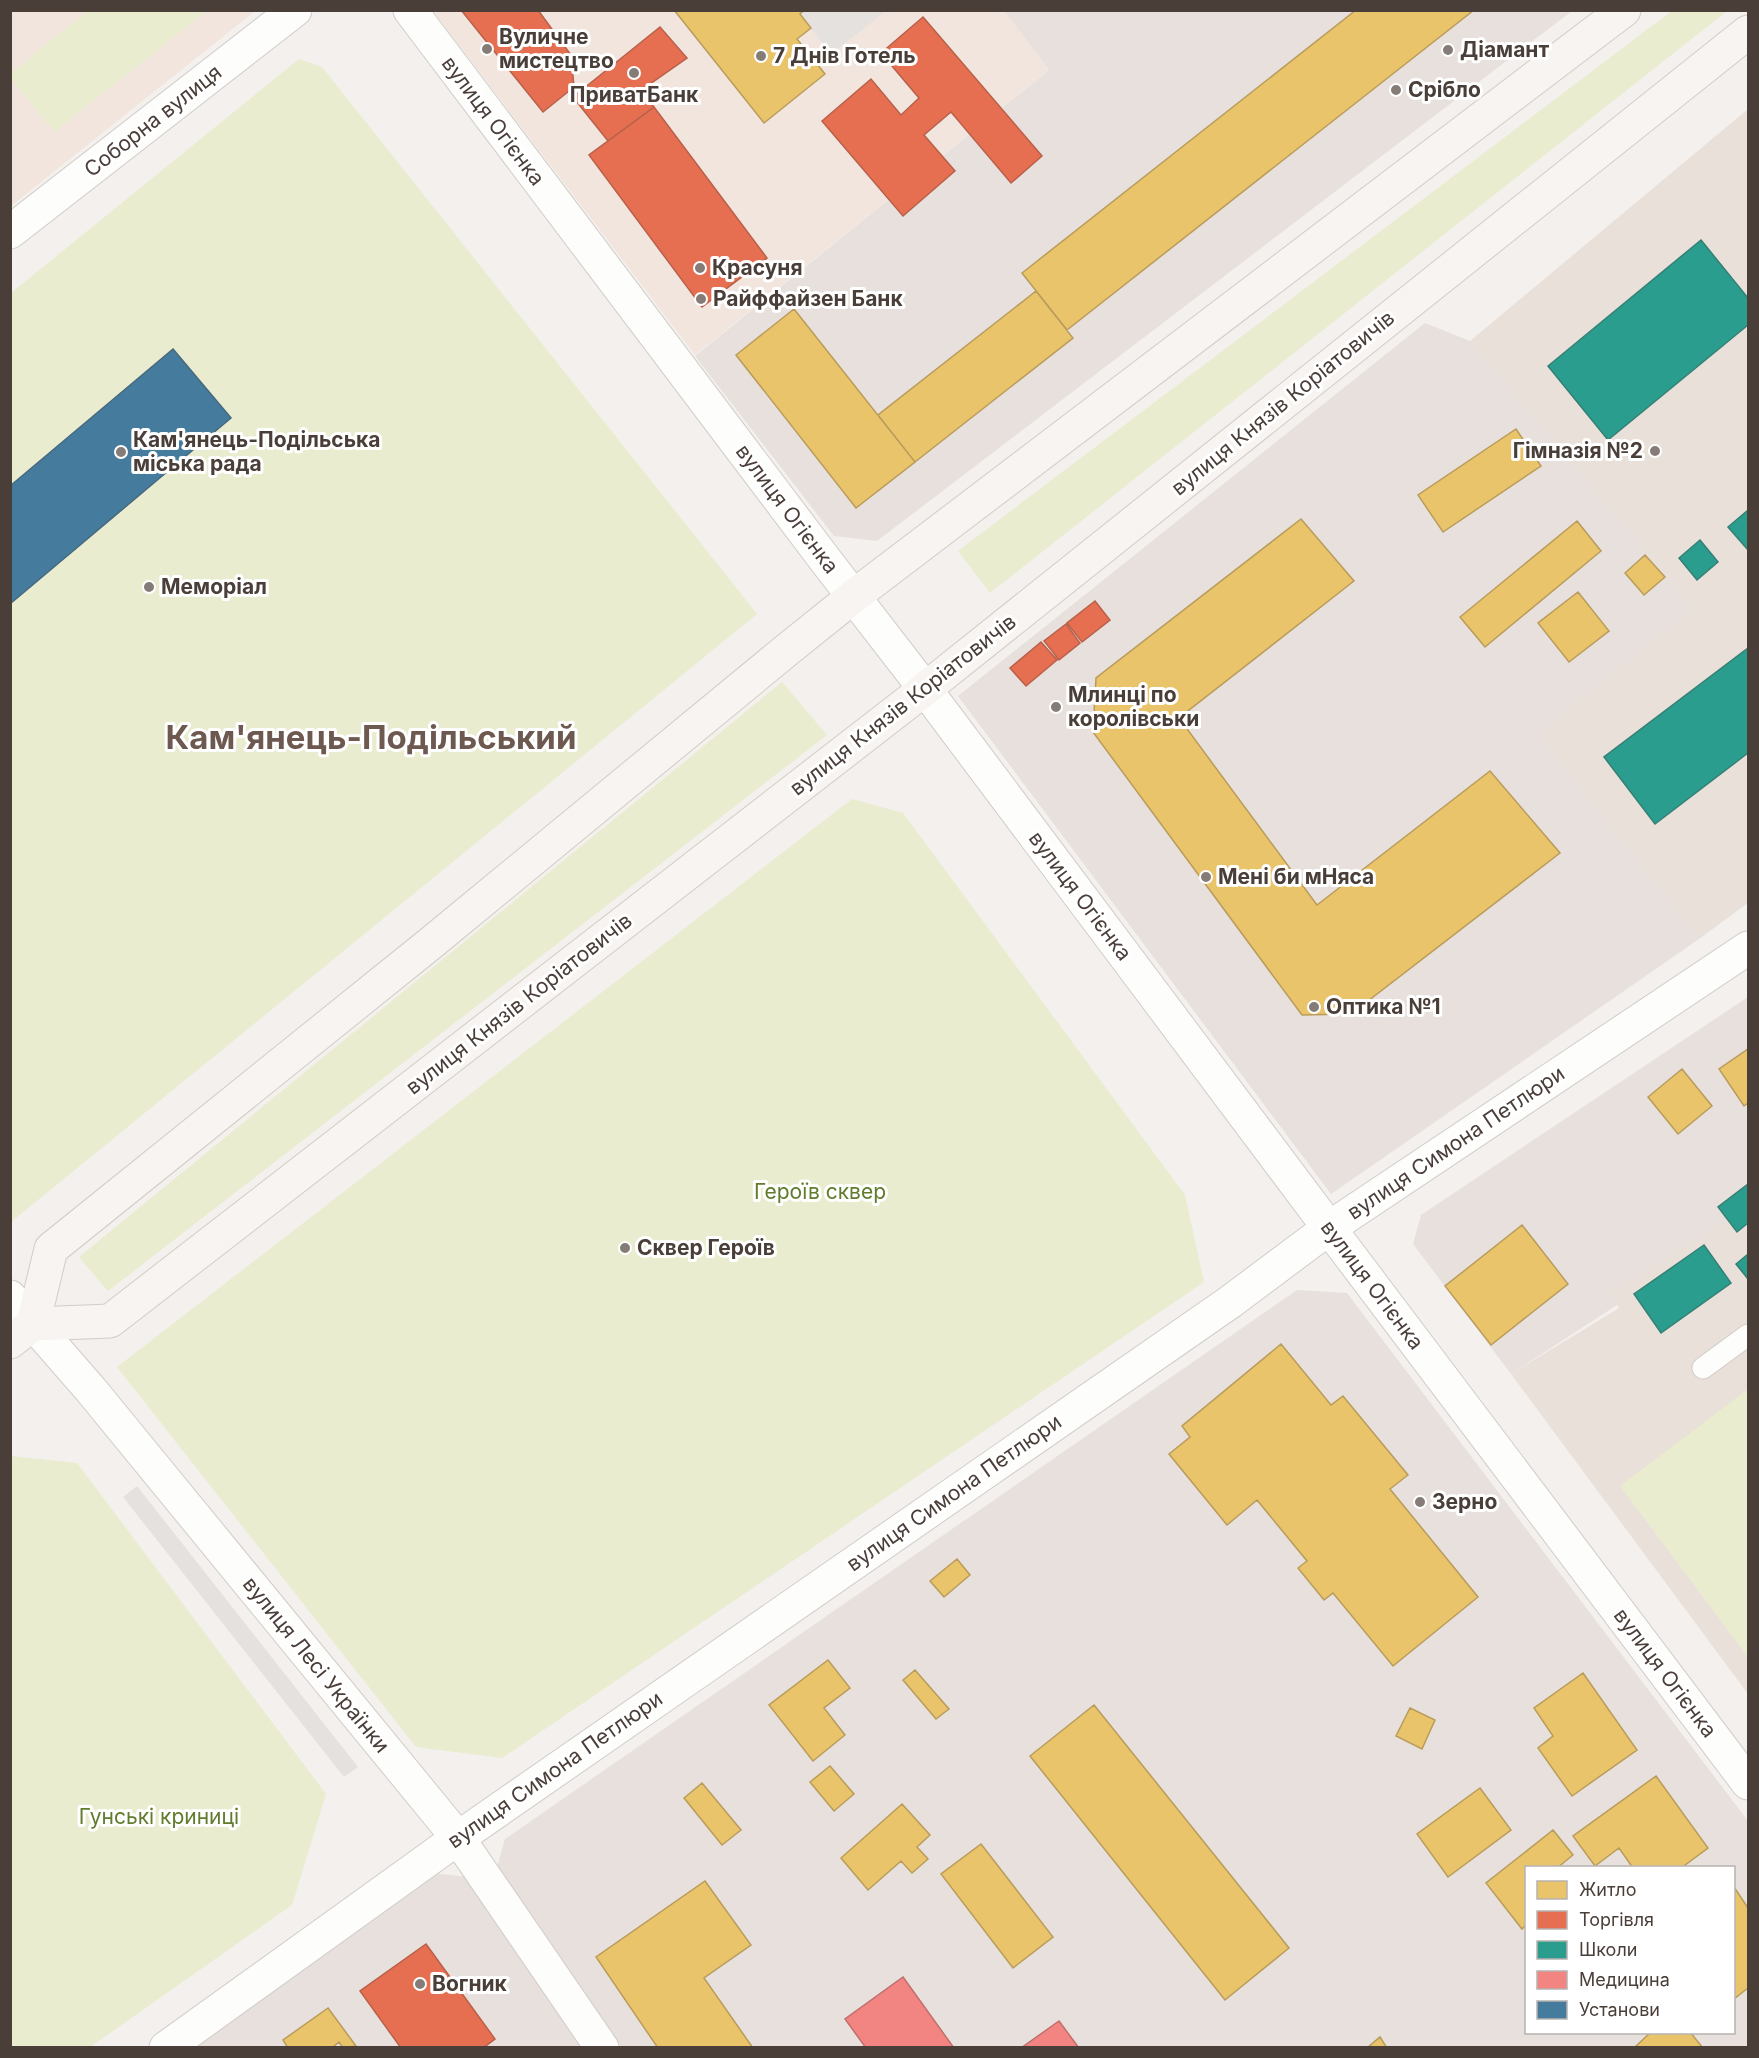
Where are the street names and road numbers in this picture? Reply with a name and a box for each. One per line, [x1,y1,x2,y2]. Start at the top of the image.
street label: вулиця Огієнка [437,51,550,190]
street label: Соборна вулиця [79,59,226,182]
street label: вулиця Князів Коріатовичів [1166,305,1399,500]
street label: вулиця Огієнка [731,439,844,578]
street label: вулиця Князів Коріатовичів [785,609,1021,801]
street label: вулиця Огієнка [1024,826,1137,965]
street label: вулиця Князів Коріатовичів [401,908,637,1100]
street label: вулиця Симона Петлюри [1342,1060,1569,1225]
street label: вулиця Огієнка [1316,1215,1429,1354]
street label: вулиця Симона Петлюри [841,1409,1066,1576]
street label: вулиця Лесі Українки [238,1572,395,1758]
street label: вулиця Огієнка [1609,1603,1722,1742]
street label: вулиця Симона Петлюри [442,1686,667,1853]

